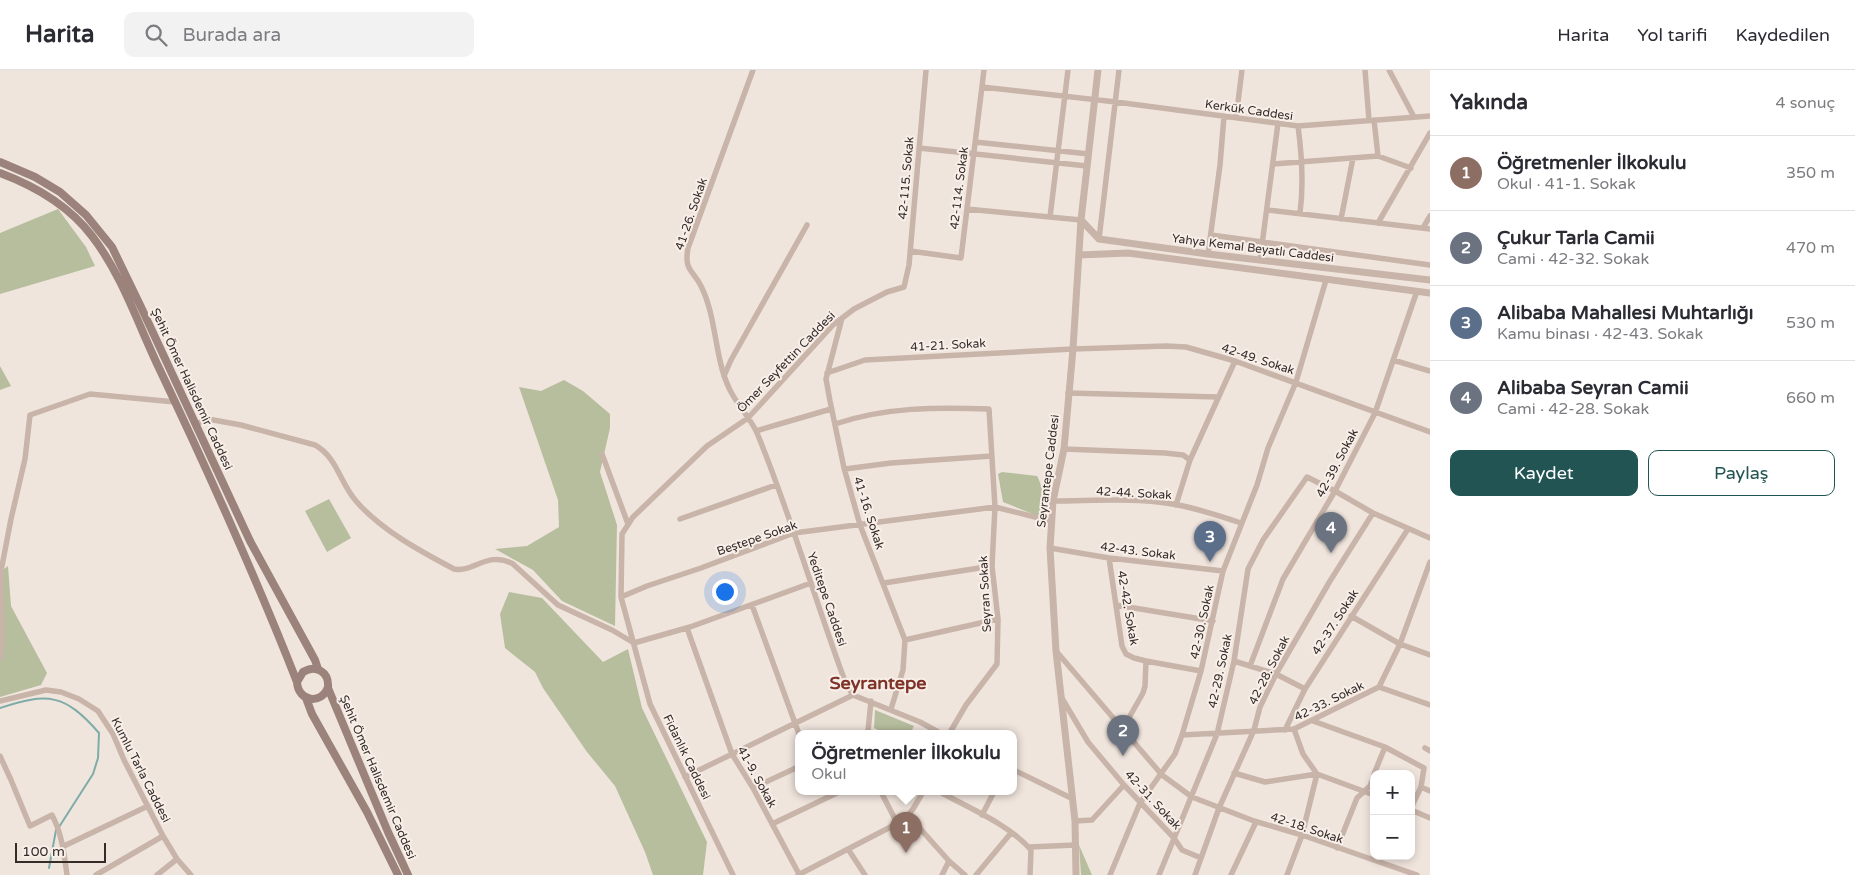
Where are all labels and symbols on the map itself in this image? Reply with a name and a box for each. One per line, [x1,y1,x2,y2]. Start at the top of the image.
street label: Kerkük Caddesi [1204,97,1294,123]
street label: 42-115. Sokak [895,136,917,220]
street label: 42-114. Sokak [947,145,971,230]
street label: 41-26. Sokak [672,176,710,252]
street label: Yahya Kemal Beyatlı Caddesi [1171,231,1335,265]
street label: Şehit Ömer Halisdemir Caddesi [148,306,236,472]
street label: Ömer Seyfettin Caddesi [734,309,838,415]
street label: 41-21. Sokak [910,336,987,354]
street label: 42-49. Sokak [1220,341,1297,378]
street label: Seyrantepe Caddesi [1034,414,1062,528]
street label: 42-39. Sokak [1313,426,1361,500]
street label: 41-16. Sokak [851,475,887,552]
street label: 42-44. Sokak [1096,484,1173,502]
pin: 4 [1315,512,1347,553]
street label: Beştepe Sokak [715,518,799,558]
pin: 3 [1194,521,1226,562]
street label: 42-43. Sokak [1100,539,1177,563]
street label: Yeditepe Caddesi [804,550,850,648]
street label: Seyran Sokak [976,555,994,633]
street label: 42-42. Sokak [1115,569,1142,647]
your location [712,579,738,605]
street label: 42-30. Sokak [1187,583,1217,660]
street label: 42-37. Sokak [1309,586,1362,657]
street label: 42-29. Sokak [1205,632,1235,709]
street label: 42-28. Sokak [1246,633,1293,707]
district label: Seyrantepe [829,672,927,694]
street label: 42-33. Sokak [1292,678,1366,724]
street label: Şehit Ömer Halisdemir Caddesi [337,693,419,861]
street label: Fidanlık Caddesi [660,712,714,802]
street label: Kumlu Tarla Caddesi [108,715,174,825]
pin: 2 [1107,715,1139,756]
street label: 41-9. Sokak [734,744,780,811]
street label: 42-31. Sokak [1122,768,1184,833]
street label: 42-18. Sokak [1269,810,1346,846]
pin: 1 [890,812,922,853]
scale bar [15,840,106,863]

